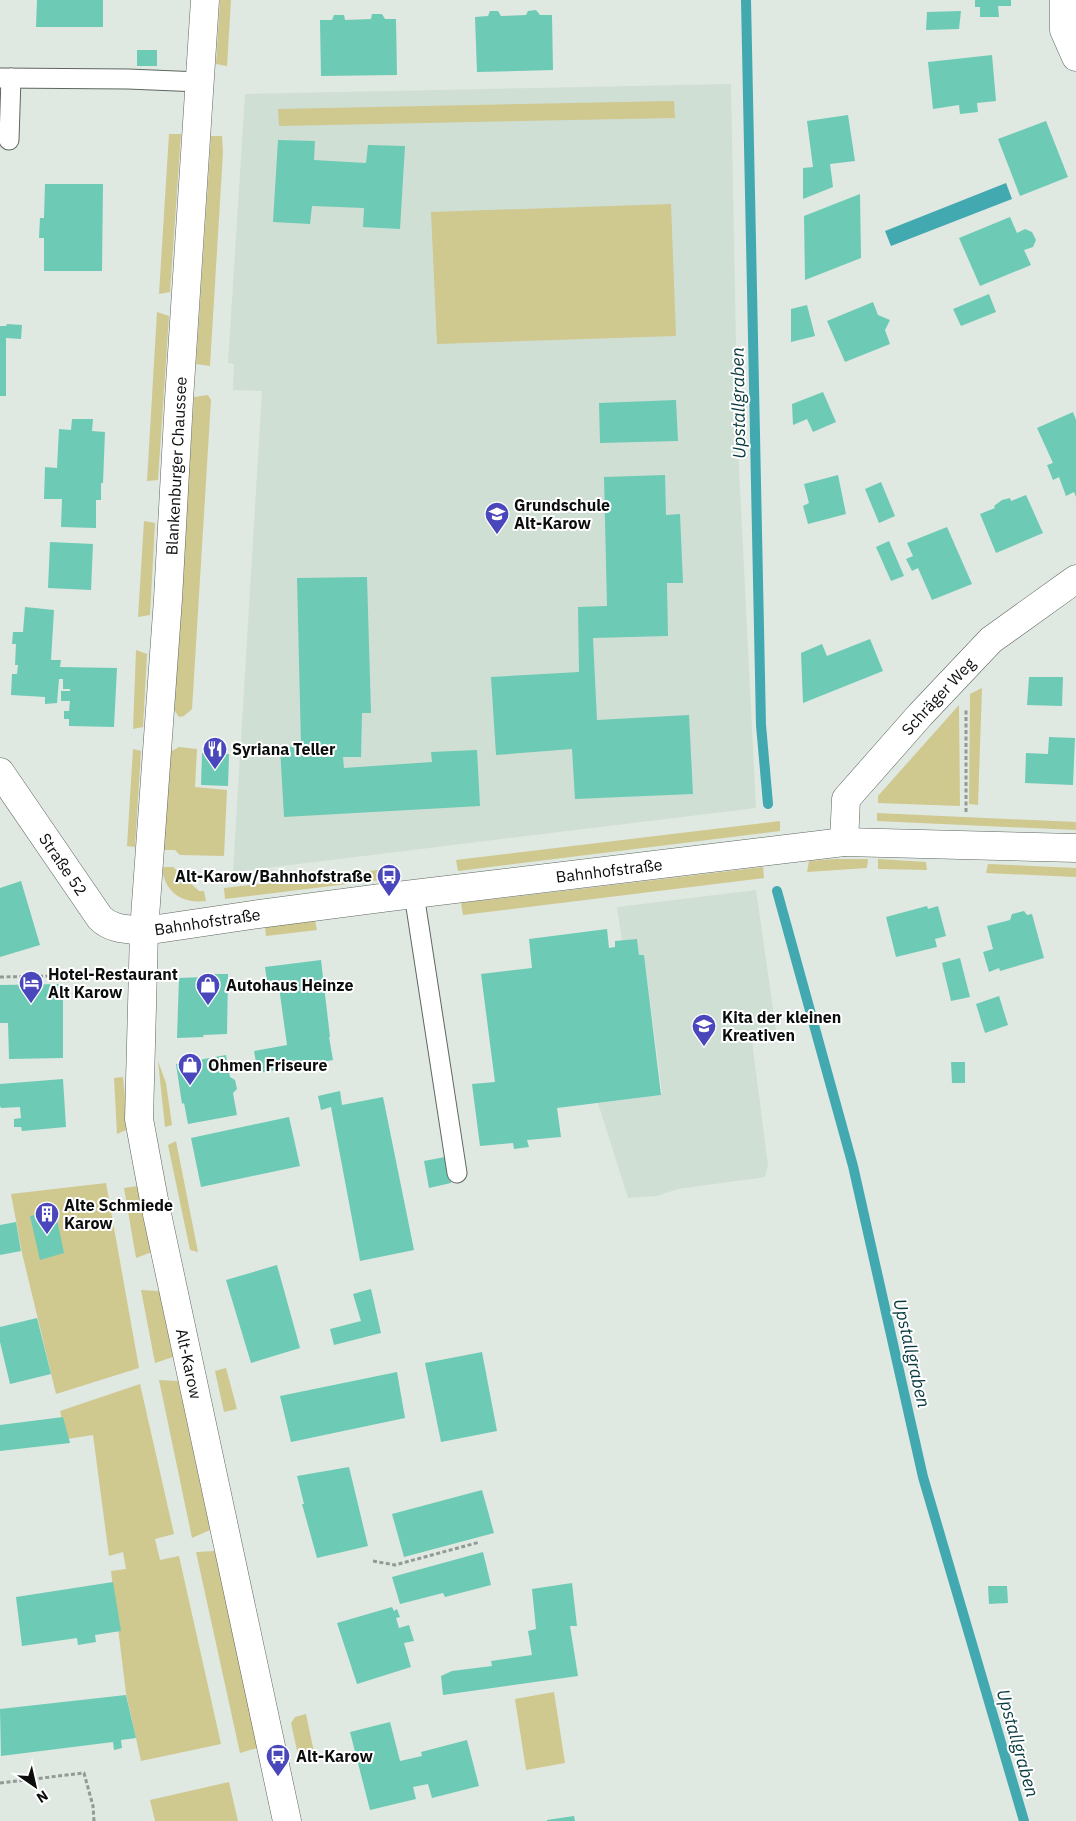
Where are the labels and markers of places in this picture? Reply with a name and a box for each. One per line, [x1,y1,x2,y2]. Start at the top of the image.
place label: Grundschule Alt-Karow [514,495,610,533]
school or university icon: Grundschule Alt-Karow [484,501,510,535]
restaurant icon: Syriana Teller [202,736,228,770]
place label: Syriana Teller [232,739,336,759]
bus stop icon: Alt-Karow/Bahnhofstraße [376,863,402,897]
place label: Alt-Karow/Bahnhofstraße [175,866,372,886]
place label: Hotel-Restaurant Alt Karow [48,964,178,1002]
hotel icon: Hotel-Restaurant Alt Karow [18,970,44,1004]
shop icon: Autohaus Heinze [195,972,221,1006]
place label: Autohaus Heinze [226,975,353,995]
place label: Kita der kleinen Kreativen [722,1007,841,1045]
school or university icon: Kita der kleinen Kreativen [691,1013,717,1047]
shop icon: Ohmen Friseure [177,1052,203,1086]
place label: Ohmen Friseure [208,1055,327,1075]
place label: Alte Schmiede Karow [64,1195,173,1233]
building icon: Alte Schmiede Karow [34,1201,60,1235]
bus stop icon: Alt-Karow [265,1743,291,1777]
place label: Alt-Karow [296,1746,373,1766]

